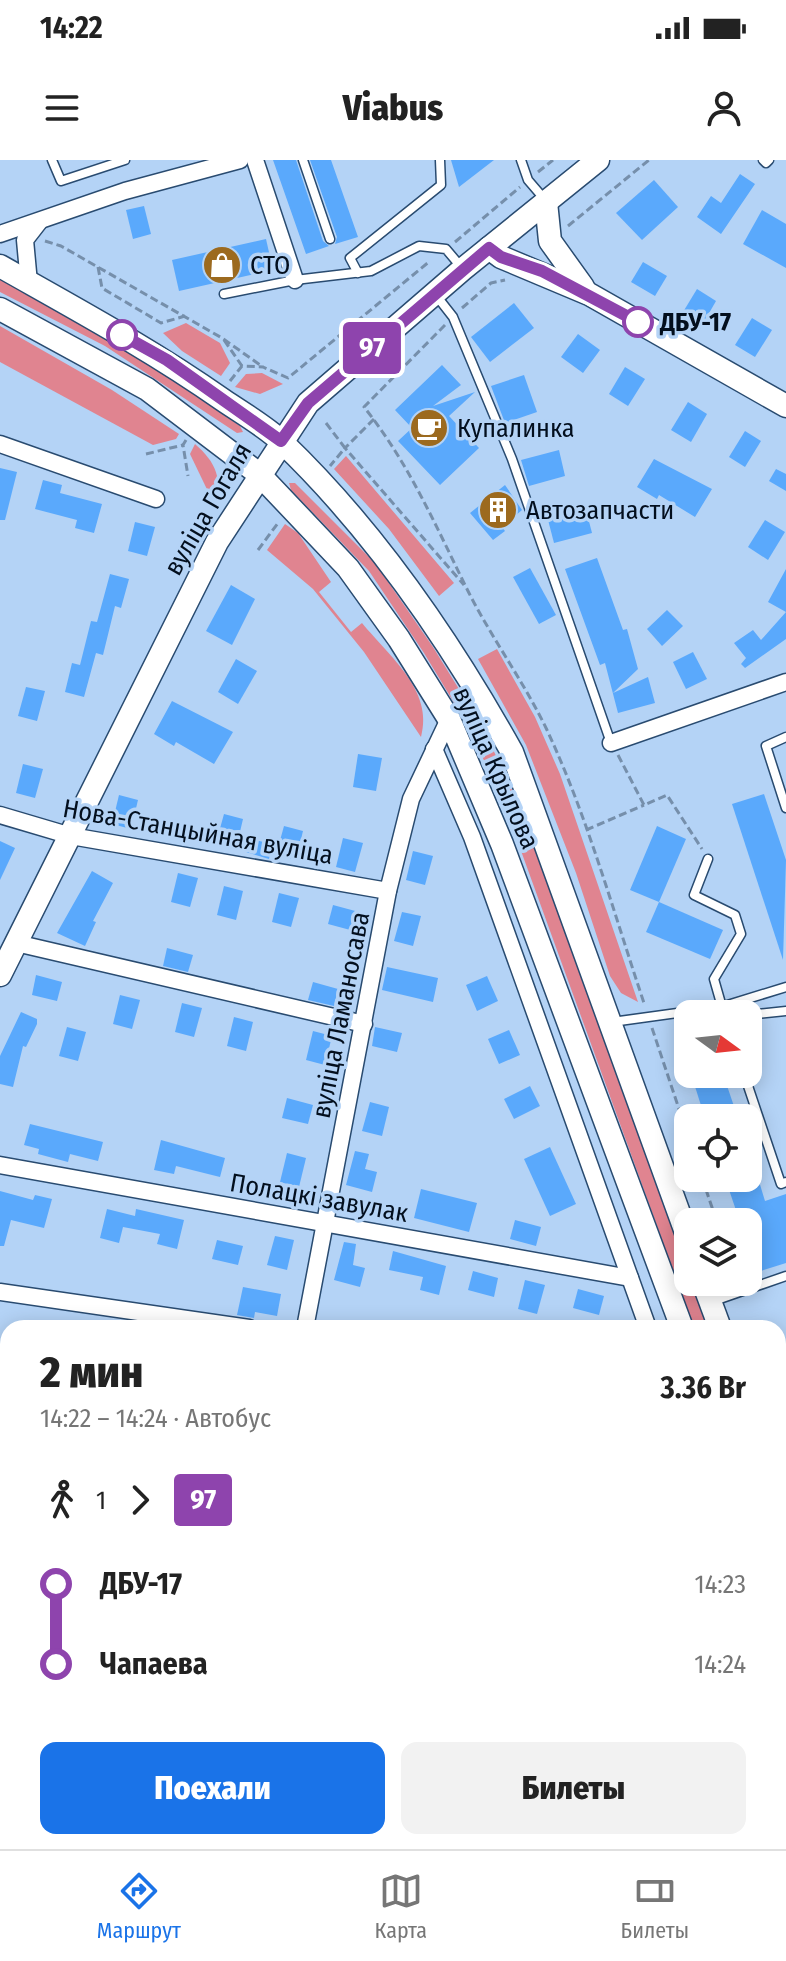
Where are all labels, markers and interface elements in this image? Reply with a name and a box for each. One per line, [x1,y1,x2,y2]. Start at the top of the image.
text: 14:22 [40,10,103,46]
icon: menu [40,86,84,130]
text: Viabus [343,86,443,130]
icon: person [702,86,746,130]
shop icon: СТО [201,244,243,286]
place label: СТО [250,250,290,281]
marker: ДБУ-17 [623,307,653,337]
place label: ДБУ-17 [659,307,731,338]
unlabelled marker [107,320,137,350]
line badge: 97 [336,322,408,374]
text: 97 [359,331,385,364]
cafe icon: Купалинка [408,407,450,449]
place label: Купалинка [457,413,575,444]
street label: вуліца Гогаля [158,437,258,581]
building icon: Автозапчасти [477,489,519,531]
place label: Автозапчасти [526,495,674,526]
street label: вуліца Крылова [446,682,546,854]
street label: Нова-Станцыйная вуліца [61,793,335,871]
street label: вуліца Ламаносава [306,909,376,1121]
north arrow [674,1000,762,1088]
map controls [674,1000,762,1296]
button: locate [674,1104,762,1192]
street label: Полацкі завулак [228,1167,410,1229]
button: layers [674,1208,762,1296]
text: 2 мин [40,1346,143,1399]
text: 3.36 Br [661,1370,746,1406]
text: 14:22 – 14:24 · Автобус [40,1403,271,1434]
icon: walk [40,1478,84,1522]
icon: forward [118,1478,162,1522]
text: 97 [190,1483,216,1516]
text: 1 [96,1485,106,1516]
text: ДБУ-17 [100,1566,182,1602]
text: 14:23 [695,1569,746,1600]
text: Чапаева [100,1646,208,1682]
text: 14:24 [694,1649,746,1680]
button: Поехали [40,1742,385,1834]
button: Билеты [401,1742,746,1834]
tab: Маршрут [97,1869,181,1944]
tab: Карта [375,1869,427,1944]
tab: Билеты [621,1869,689,1944]

